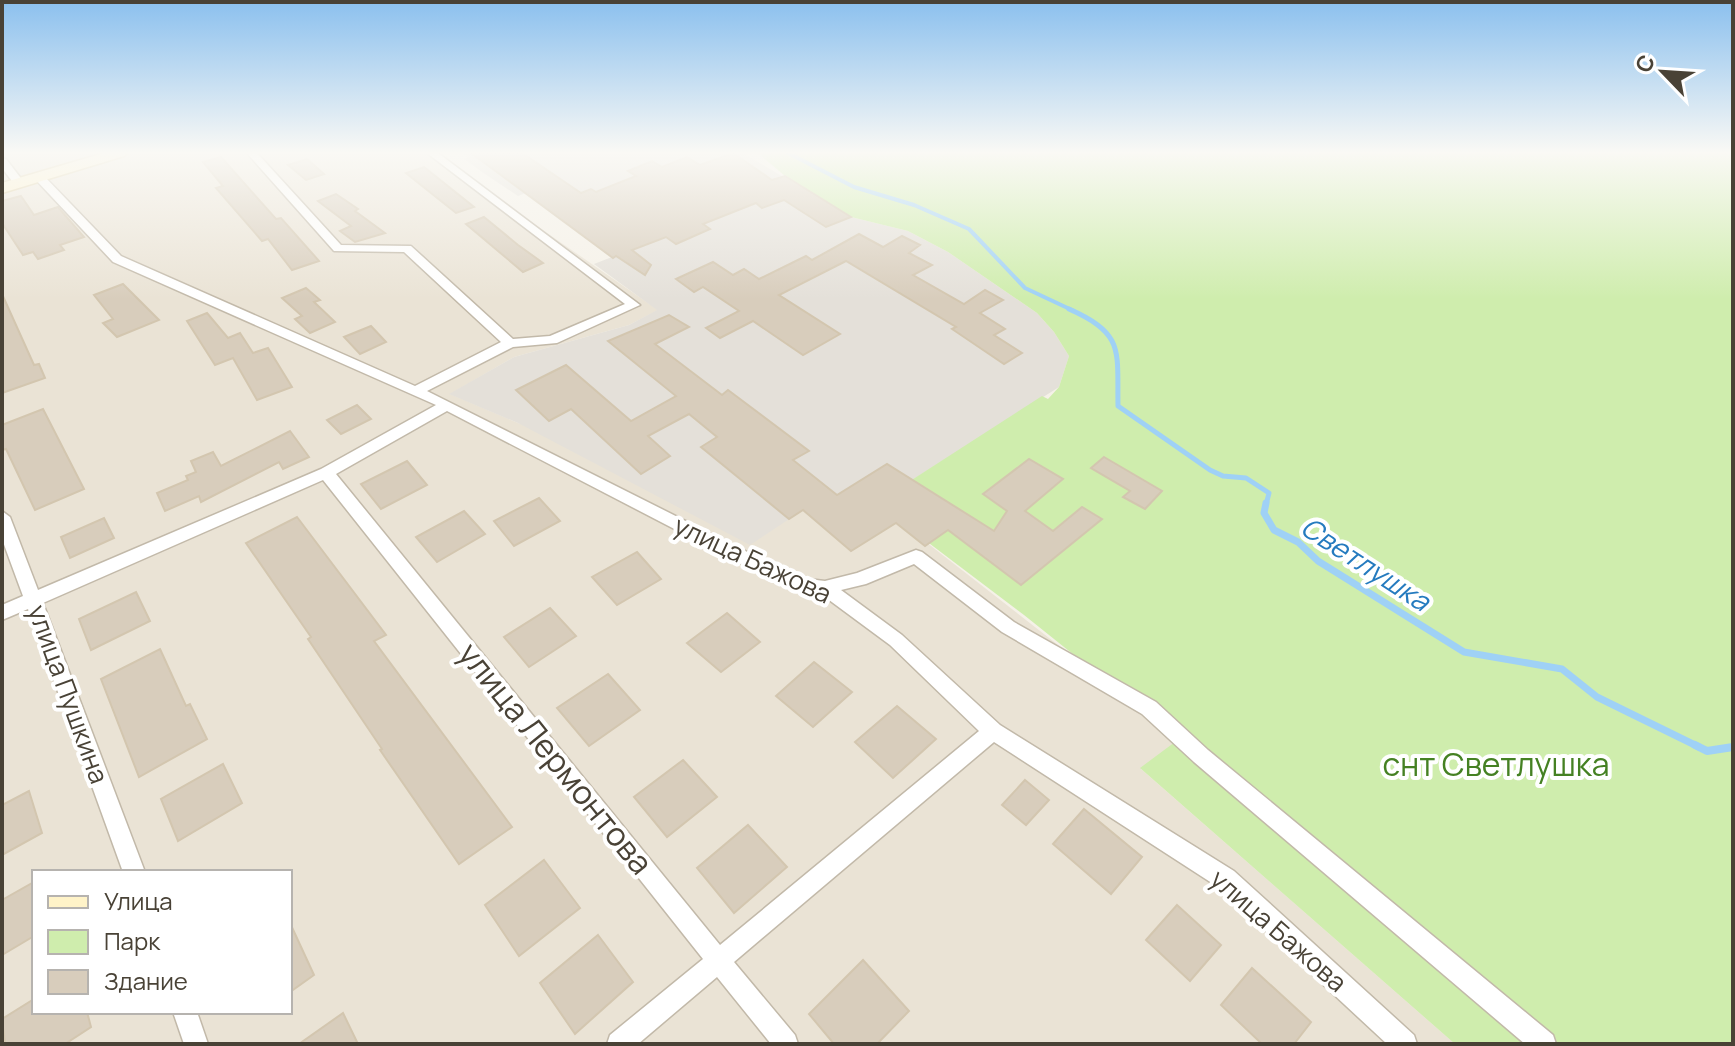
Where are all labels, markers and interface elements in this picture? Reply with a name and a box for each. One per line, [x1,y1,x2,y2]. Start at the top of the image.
north arrow [1623,32,1703,112]
text: С [1628,50,1662,77]
street label: улица Бажова [668,507,838,611]
water label: Светлушка [1294,507,1439,620]
street label: улица Пушкина [20,600,118,788]
street label: улица Лермонтова [449,633,663,883]
park label: снт Светлушка [1383,742,1609,786]
street label: улица Бажова [1203,861,1355,999]
legend [32,870,292,1014]
text: Улица [104,884,173,917]
text: Парк [104,924,161,957]
text: Здание [104,964,188,997]

